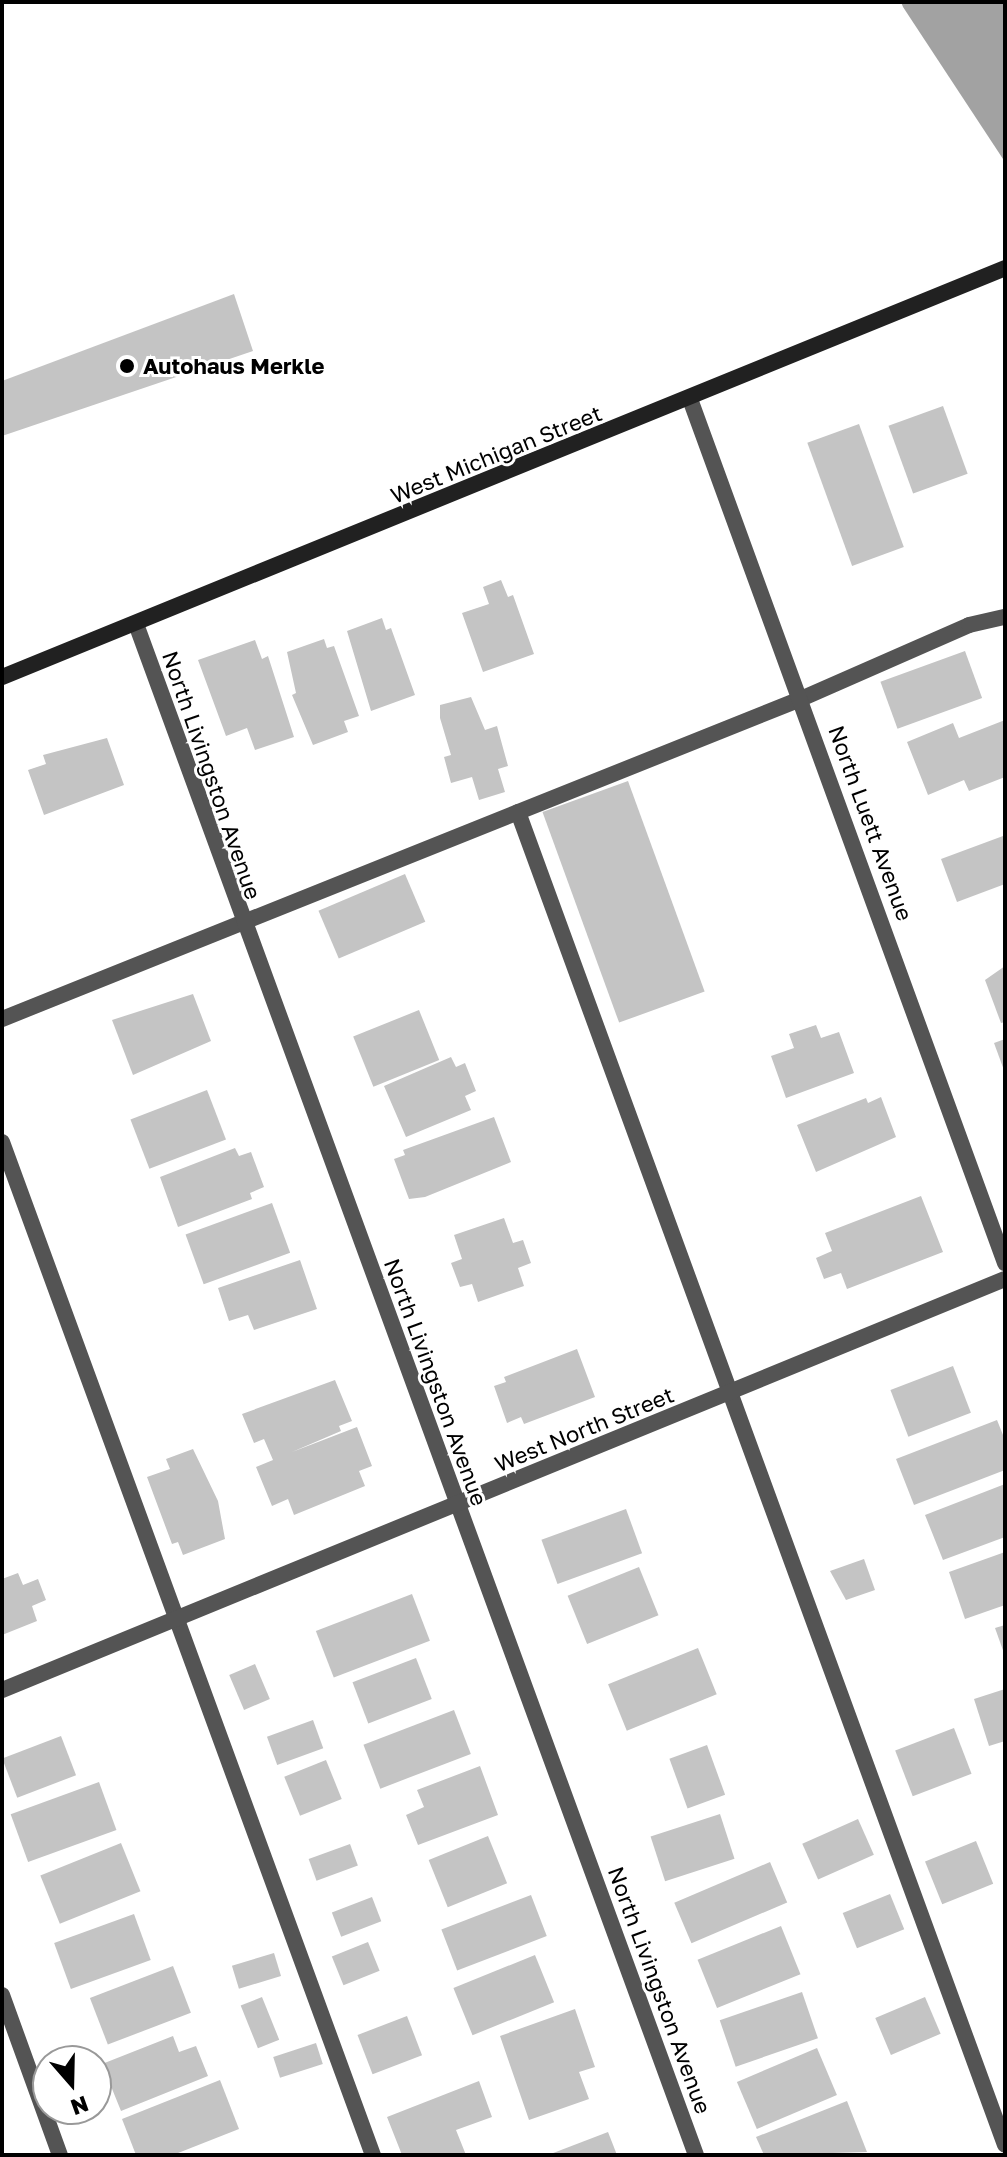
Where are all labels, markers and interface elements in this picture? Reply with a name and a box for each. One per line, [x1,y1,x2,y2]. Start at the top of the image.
place label: Autohaus Merkle [143,353,324,379]
marker: Autohaus Merkle [118,357,136,375]
street label: West Michigan Street [387,400,605,508]
street label: North Livingston Avenue [157,647,267,903]
street label: North Luett Avenue [823,722,919,924]
street label: North Livingston Avenue [379,1255,493,1509]
street label: West North Street [491,1381,677,1477]
street label: North Livingston Avenue [603,1863,717,2117]
north arrow [32,2045,112,2125]
text: N [67,2091,92,2122]

